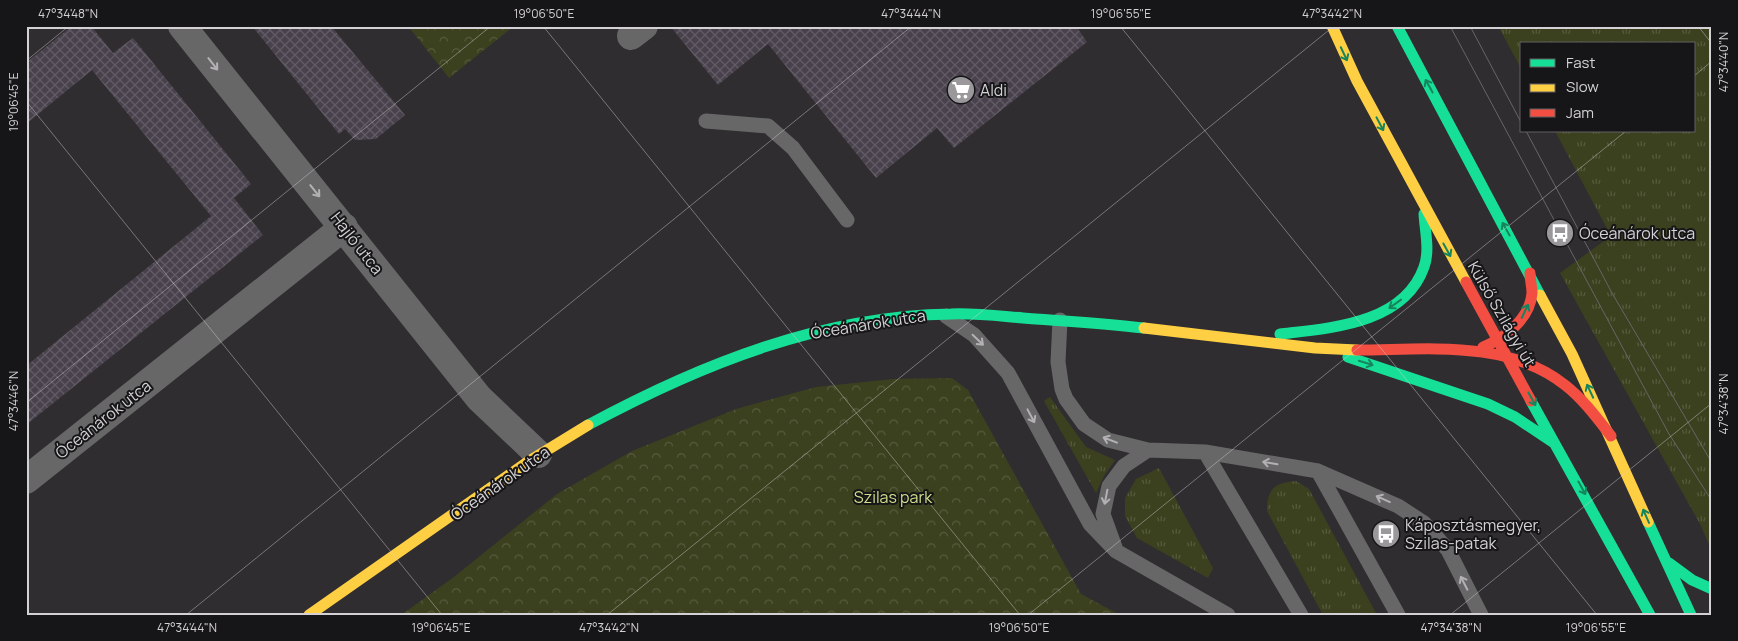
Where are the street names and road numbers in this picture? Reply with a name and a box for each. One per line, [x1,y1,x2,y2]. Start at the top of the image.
street label: Hajló utca [326,207,388,279]
street label: Külső Szilágyi út [1463,257,1541,371]
street label: Óceánárok utca [809,304,927,344]
street label: Óceánárok utca [50,375,156,463]
street label: Óceánárok utca [446,441,554,525]

